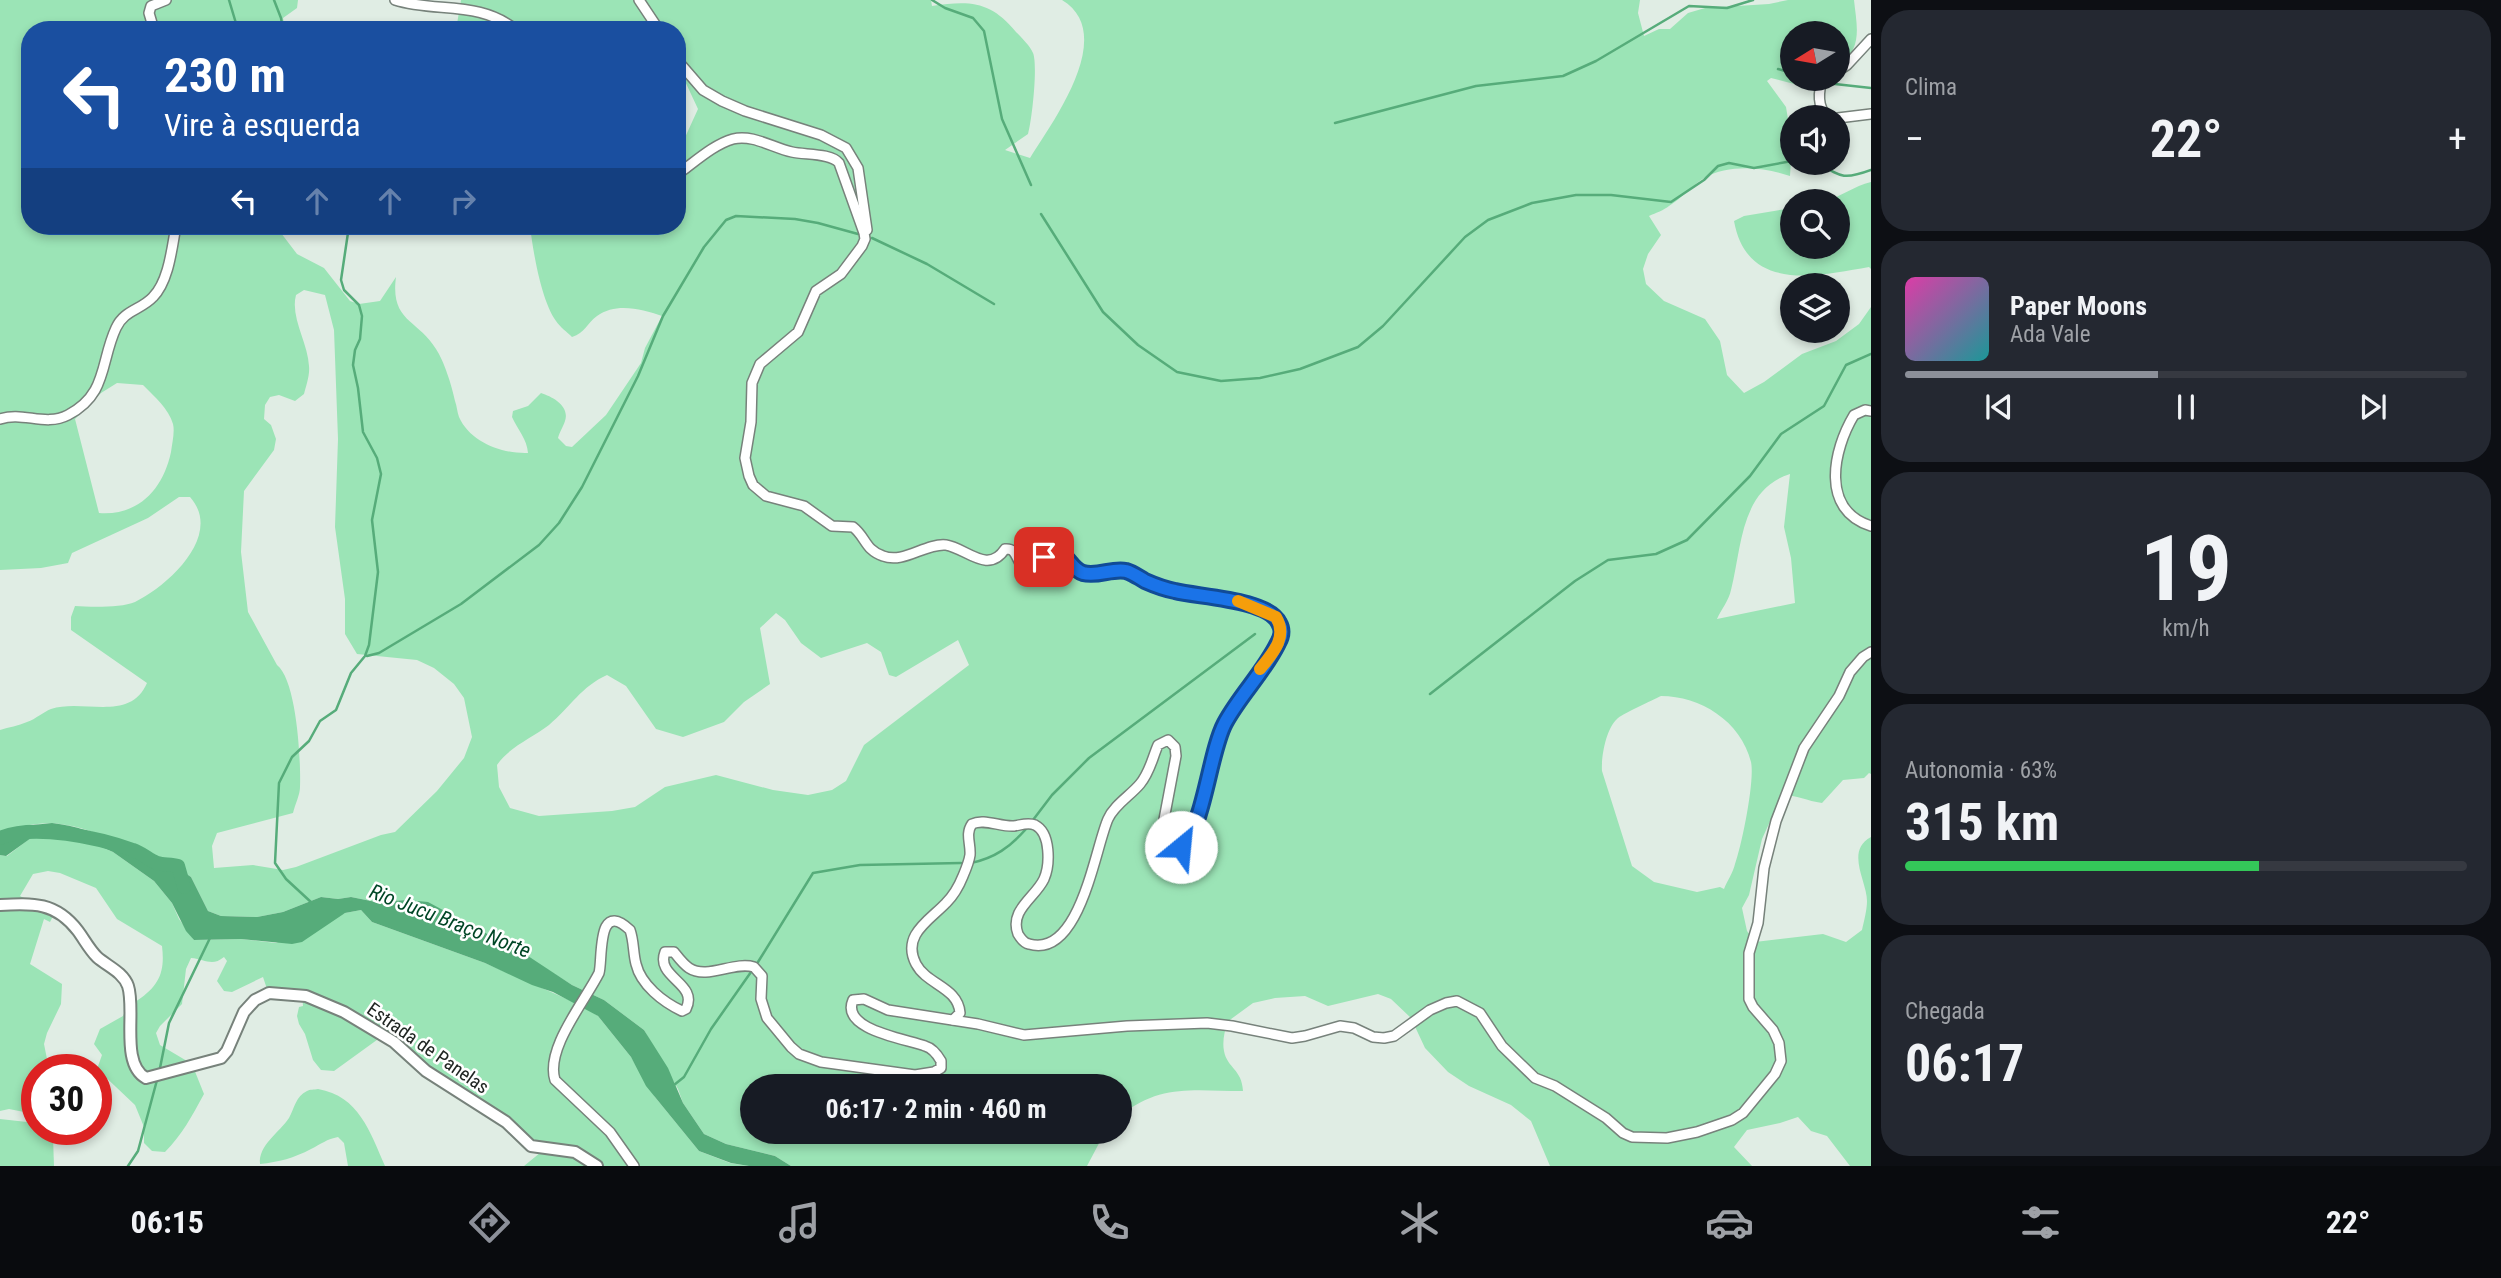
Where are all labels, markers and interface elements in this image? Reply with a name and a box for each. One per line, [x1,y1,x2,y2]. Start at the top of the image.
north arrow [1780,21,1850,91]
map controls [1780,21,1850,343]
text: 230 m [164,47,286,104]
icon: left [49,49,140,140]
text: Clima [1905,74,1957,101]
button: sound [1780,105,1850,175]
text: Vire à esquerda [164,106,360,144]
text: 22° [2150,109,2222,170]
text: − [1905,117,1924,161]
text: + [2448,117,2467,161]
icon: left [225,182,263,220]
icon: ahead [298,182,336,220]
icon: ahead [371,182,409,220]
icon: right [444,182,482,220]
button: search [1780,189,1850,259]
button: layers [1780,273,1850,343]
text: Paper Moons [2010,291,2147,321]
text: Ada Vale [2010,321,2090,348]
icon: previous [1980,388,2018,426]
icon: pause [2167,388,2205,426]
icon: next [2354,388,2392,426]
text: 19 [2140,516,2232,622]
pin [1014,527,1074,587]
icon: arrive [1025,538,1063,576]
text: km/h [2162,615,2210,642]
text: Autonomia · 63% [1905,757,2057,784]
text: 315 km [1905,792,2059,853]
position arrow [1144,810,1218,884]
water label: Rio Jucu Braço Norte [366,879,534,963]
street label: Estrada de Panelas [363,997,493,1099]
text: Chegada [1905,998,1985,1025]
text: 06:17 [1905,1033,2024,1094]
speed limit sign: 30 [21,1054,112,1145]
text: 06:17 · 2 min · 460 m [826,1094,1046,1124]
icon: directions [465,1198,514,1247]
icon: music [775,1198,824,1247]
icon: phone [1085,1198,1134,1247]
icon: climate [1395,1198,1444,1247]
icon: car [1705,1198,1754,1247]
icon: filters [2016,1198,2065,1247]
text: 06:15 [131,1203,204,1241]
text: 22° [2326,1203,2370,1241]

